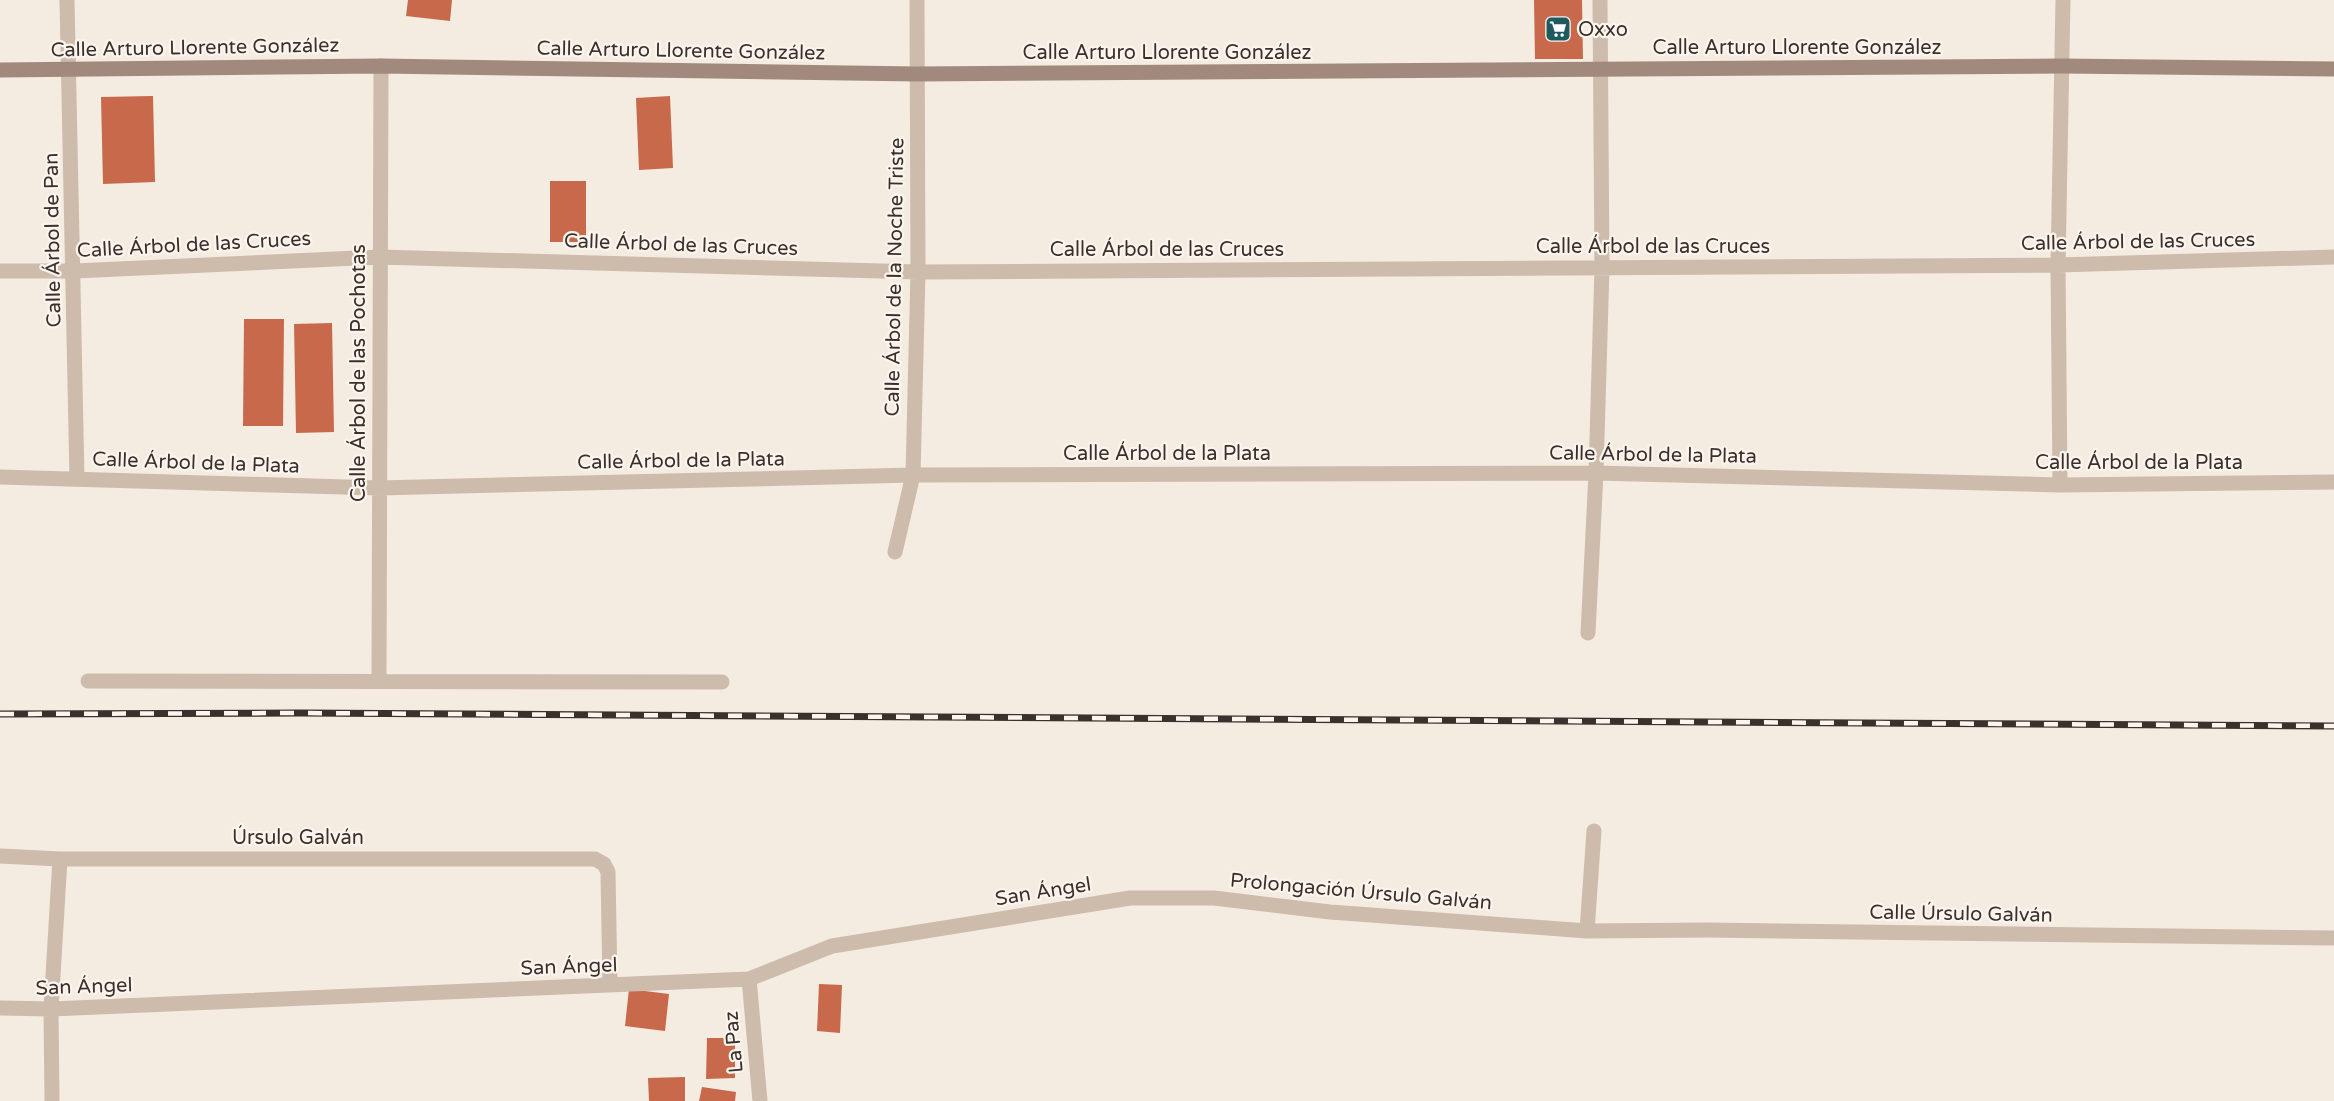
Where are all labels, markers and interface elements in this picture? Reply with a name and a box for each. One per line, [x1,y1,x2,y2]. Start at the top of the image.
supermarket icon: Oxxo [1543,14,1573,44]
place label: Oxxo [1578,18,1628,42]
street label: Calle Arturo Llorente González [50,33,340,63]
street label: Calle Arturo Llorente González [536,36,826,66]
street label: Calle Arturo Llorente González [1653,36,1941,60]
street label: Calle Arturo Llorente González [1023,41,1311,65]
street label: Calle Árbol de la Noche Triste [880,137,909,417]
street label: Calle Árbol de Pan [38,153,67,327]
street label: Calle Árbol de las Cruces [76,226,312,263]
street label: Calle Árbol de las Cruces [2021,227,2255,256]
street label: Calle Árbol de las Cruces [563,228,799,261]
street label: Calle Árbol de las Cruces [1536,234,1770,259]
street label: Calle Árbol de las Cruces [1050,237,1284,262]
street label: Calle Árbol de las Pochotas [346,244,371,502]
street label: Calle Árbol de la Plata [1549,440,1757,469]
street label: Calle Árbol de la Plata [1063,441,1271,466]
street label: Calle Árbol de la Plata [92,446,300,479]
street label: Calle Árbol de la Plata [577,446,785,475]
street label: Calle Árbol de la Plata [2035,450,2243,475]
street label: Úrsulo Galván [232,825,364,850]
street label: Prolongación Úrsulo Galván [1229,868,1493,915]
street label: San Ángel [993,872,1093,911]
street label: Calle Úrsulo Galván [1869,899,2053,928]
street label: San Ángel [520,952,618,981]
street label: San Ángel [35,972,133,1001]
street label: La Paz [719,1010,749,1074]

